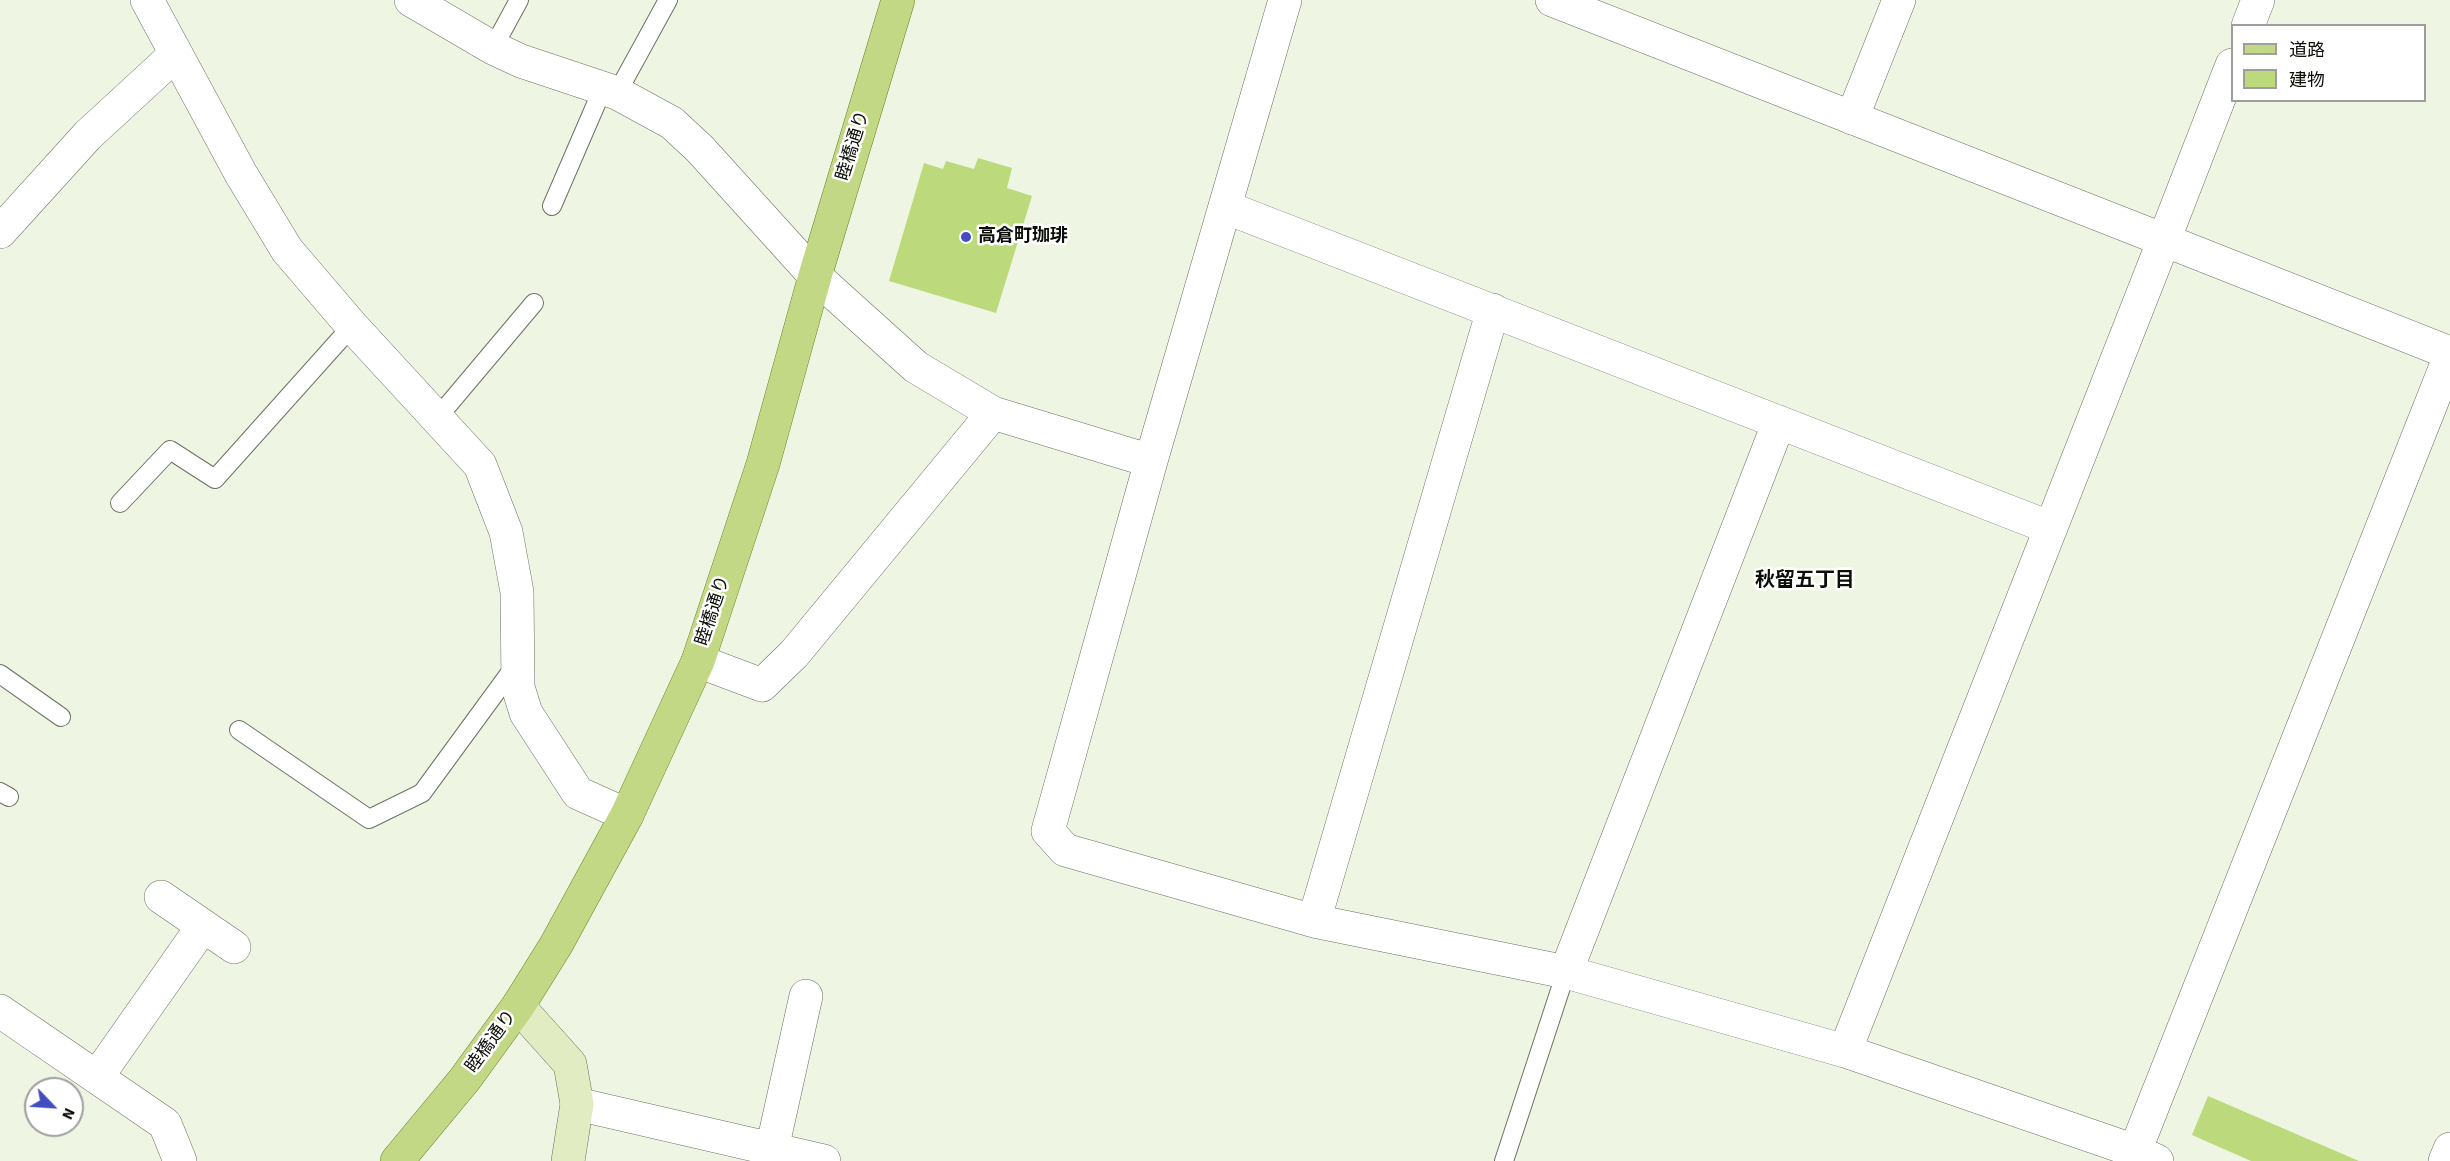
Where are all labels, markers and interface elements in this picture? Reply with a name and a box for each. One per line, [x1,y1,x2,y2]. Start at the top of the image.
legend [2231,24,2426,102]
text: 道路 [2289,38,2325,63]
text: 建物 [2289,68,2325,93]
street label: 睦橋通り [833,108,875,184]
place label: 高倉町珈琲 [978,226,1068,248]
marker: 高倉町珈琲 [959,230,973,244]
district label: 秋留五丁目 [1755,570,1855,594]
street label: 睦橋通り [693,573,735,649]
street label: 睦橋通り [462,1007,522,1077]
north arrow [24,1077,84,1137]
text: N [56,1104,81,1123]

